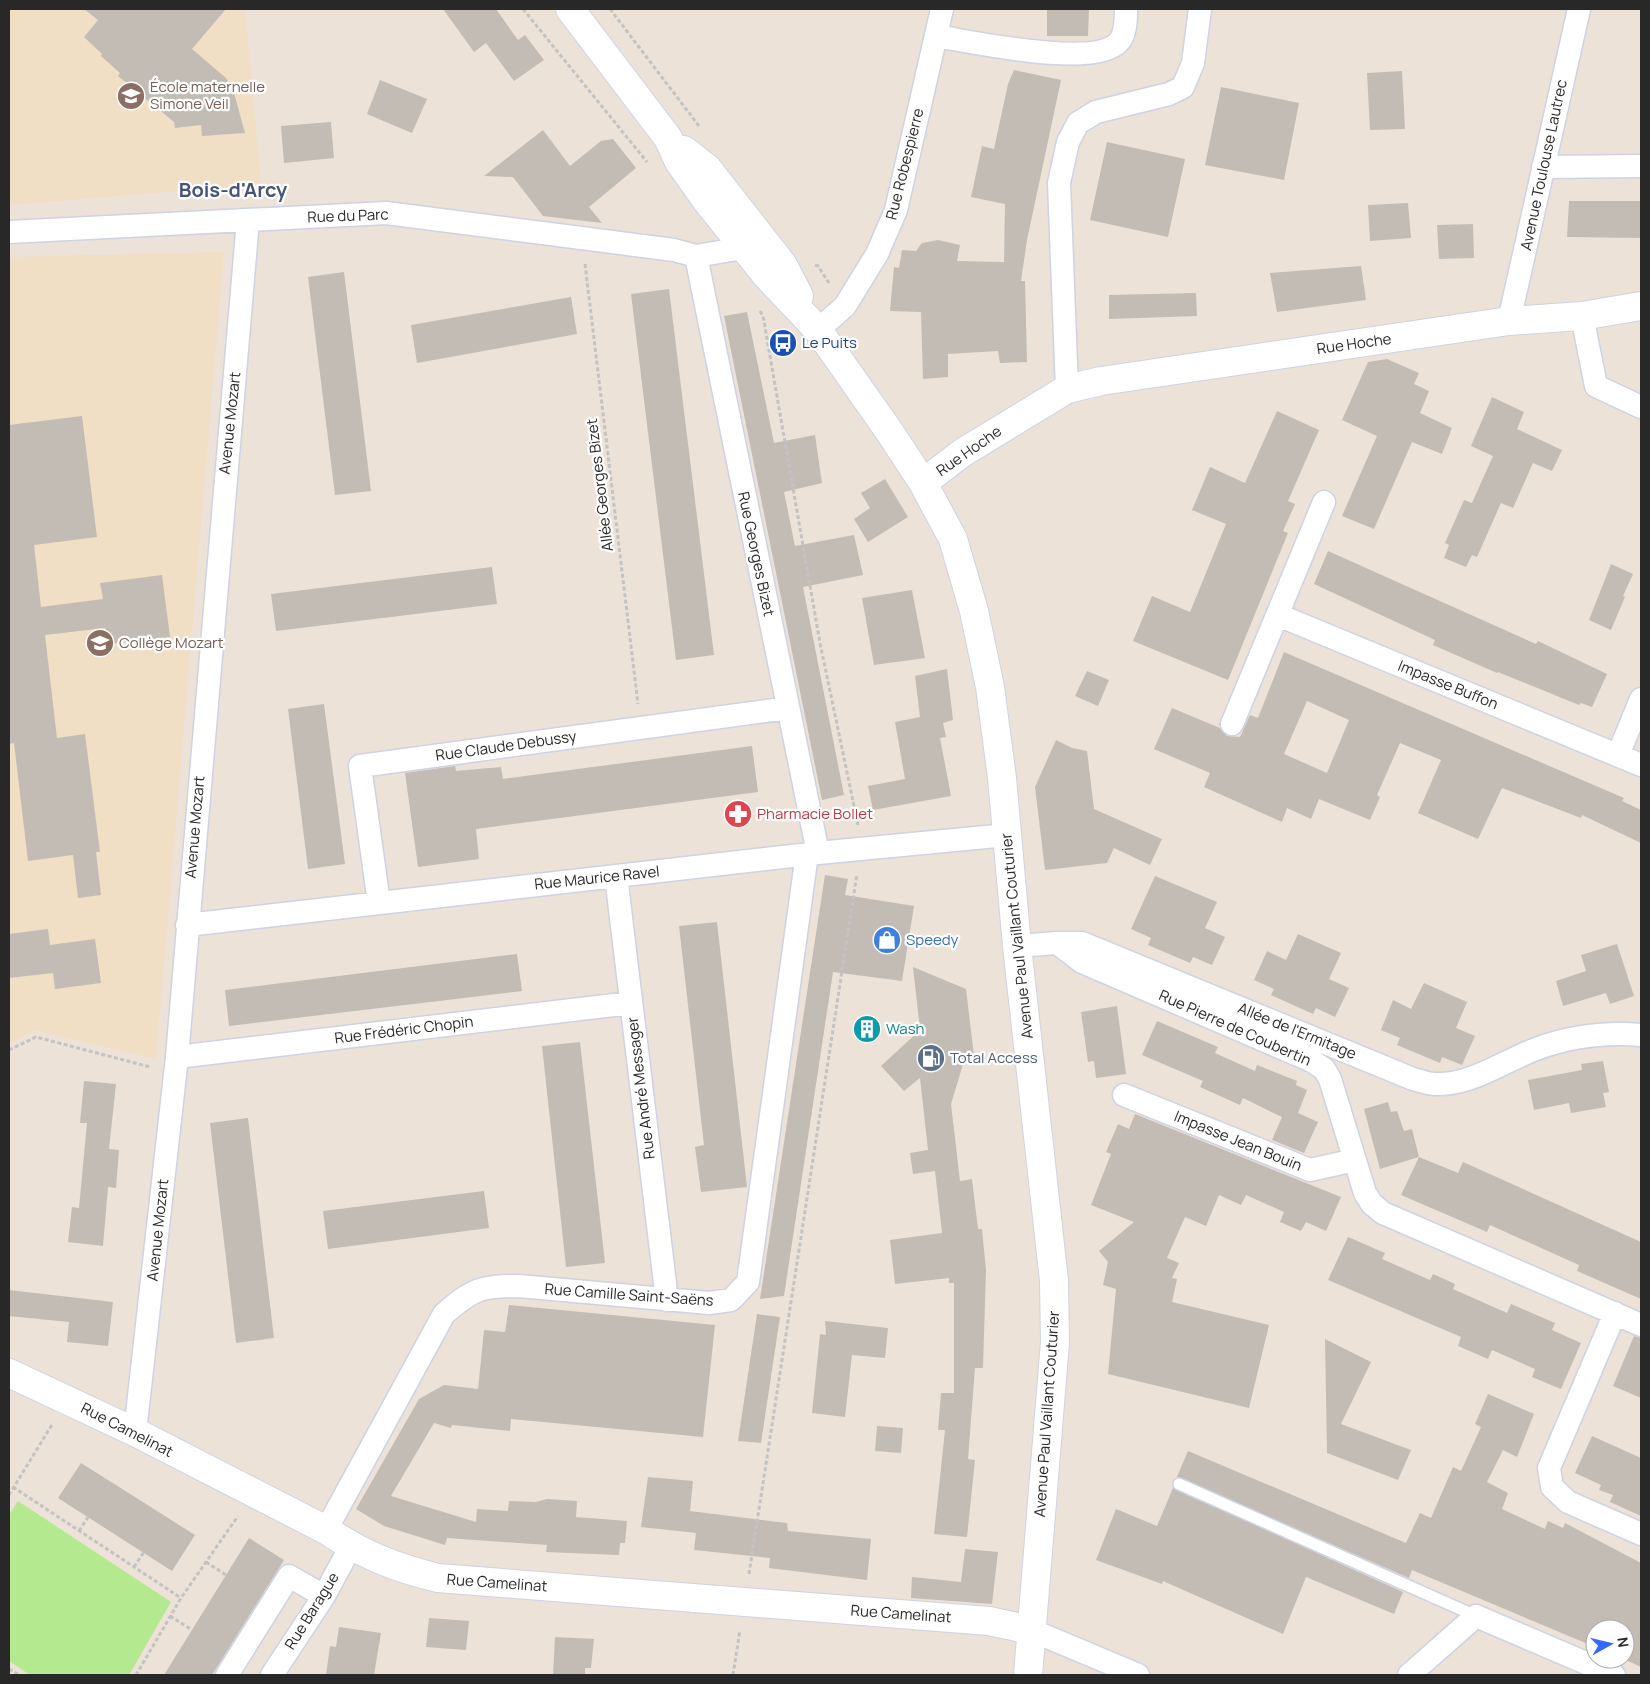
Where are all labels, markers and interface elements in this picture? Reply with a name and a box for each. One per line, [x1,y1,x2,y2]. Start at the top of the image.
place label: École maternelle Simone Veil [150,76,265,114]
street label: Avenue Toulouse Lautrec [1515,78,1572,252]
school or university icon: École maternelle Simone Veil [116,81,146,111]
street label: Rue Robespierre [880,106,929,222]
district label: Bois-d'Arcy [179,176,288,203]
street label: Rue du Parc [307,204,389,227]
bus stop icon: Le Puits [768,328,798,358]
street label: Rue Hoche [1315,328,1393,359]
place label: Le Puits [802,332,857,353]
street label: Avenue Mozart [214,371,245,475]
street label: Allée Georges Bizet [581,417,618,553]
street label: Rue Hoche [932,420,1006,481]
street label: Rue Georges Bizet [733,490,780,618]
school or university icon: Collège Mozart [85,628,115,658]
place label: Collège Mozart [119,632,223,653]
street label: Impasse Buffon [1395,655,1502,714]
street label: Rue Claude Debussy [434,725,578,766]
street label: Avenue Mozart [180,775,209,879]
pharmacy icon: Pharmacie Bollet [723,799,753,829]
place label: Pharmacie Bollet [757,803,873,824]
street label: Avenue Paul Vaillant Couturier [995,832,1038,1040]
street label: Rue Maurice Ravel [533,860,661,895]
shop icon: Speedy [872,925,902,955]
place label: Speedy [906,929,959,950]
street label: Rue Pierre de Coubertin [1156,984,1315,1071]
street label: Allée de l'Ermitage [1235,997,1360,1064]
street label: Rue Frédéric Chopin [333,1011,475,1048]
building icon: Wash [852,1014,882,1044]
street label: Rue André Messager [621,1015,660,1160]
place label: Wash [886,1018,925,1039]
fuel station icon: Total Access [916,1043,946,1073]
place label: Total Access [950,1047,1038,1068]
street label: Impasse Jean Bouin [1171,1105,1305,1176]
street label: Avenue Mozart [142,1178,173,1282]
street label: Rue Camille Saint-Saëns [544,1278,714,1311]
street label: Avenue Paul Vaillant Couturier [1029,1310,1064,1518]
street label: Rue Camelinat [78,1397,177,1462]
street label: Rue Barague [279,1568,344,1653]
street label: Rue Camelinat [446,1569,548,1596]
street label: Rue Camelinat [850,1600,952,1627]
north arrow [1585,1619,1635,1669]
text: N [1613,1636,1633,1648]

